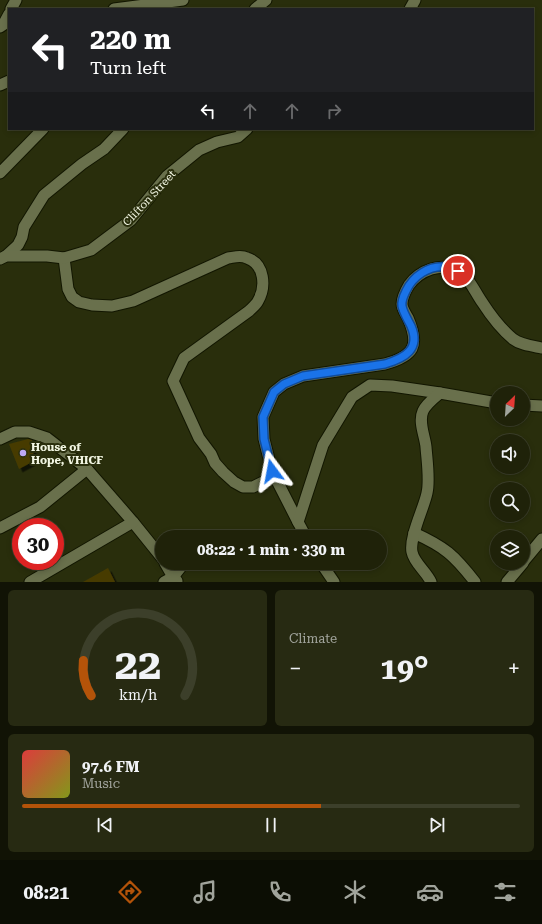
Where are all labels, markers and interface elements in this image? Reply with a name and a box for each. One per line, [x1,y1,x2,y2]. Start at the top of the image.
text: 220 m [90,23,171,56]
icon: left [24,24,76,76]
text: Turn left [90,57,166,78]
icon: left [197,100,219,122]
icon: ahead [239,100,261,122]
icon: ahead [281,100,303,122]
icon: right [323,100,345,122]
street label: Clifton Street [120,168,179,229]
pin [441,254,475,288]
icon: arrive [447,260,469,282]
north arrow [490,386,530,426]
map controls [490,386,530,570]
button: sound [490,434,530,474]
place label: House of Hope, VHICF [31,441,103,467]
marker: House of Hope, VHICF [18,448,28,458]
position arrow [251,450,293,492]
button: search [490,482,530,522]
speed limit sign: 30 [12,518,64,570]
button: layers [490,530,530,570]
text: 08:22 · 1 min · 330 m [197,541,345,559]
text: Climate [289,631,337,646]
text: 22 [114,640,161,689]
text: 19° [380,651,429,686]
text: − [289,656,301,681]
text: + [508,656,520,681]
text: km/h [118,687,157,703]
text: 97.6 FM [82,758,139,776]
text: Music [82,776,120,791]
icon: previous [94,814,116,836]
icon: pause [260,814,282,836]
icon: next [426,814,448,836]
icon: directions [116,878,144,906]
icon: music [191,878,219,906]
icon: phone [266,878,294,906]
icon: climate [341,878,369,906]
icon: car [416,878,444,906]
icon: filters [491,878,519,906]
text: 08:21 [23,882,69,903]

